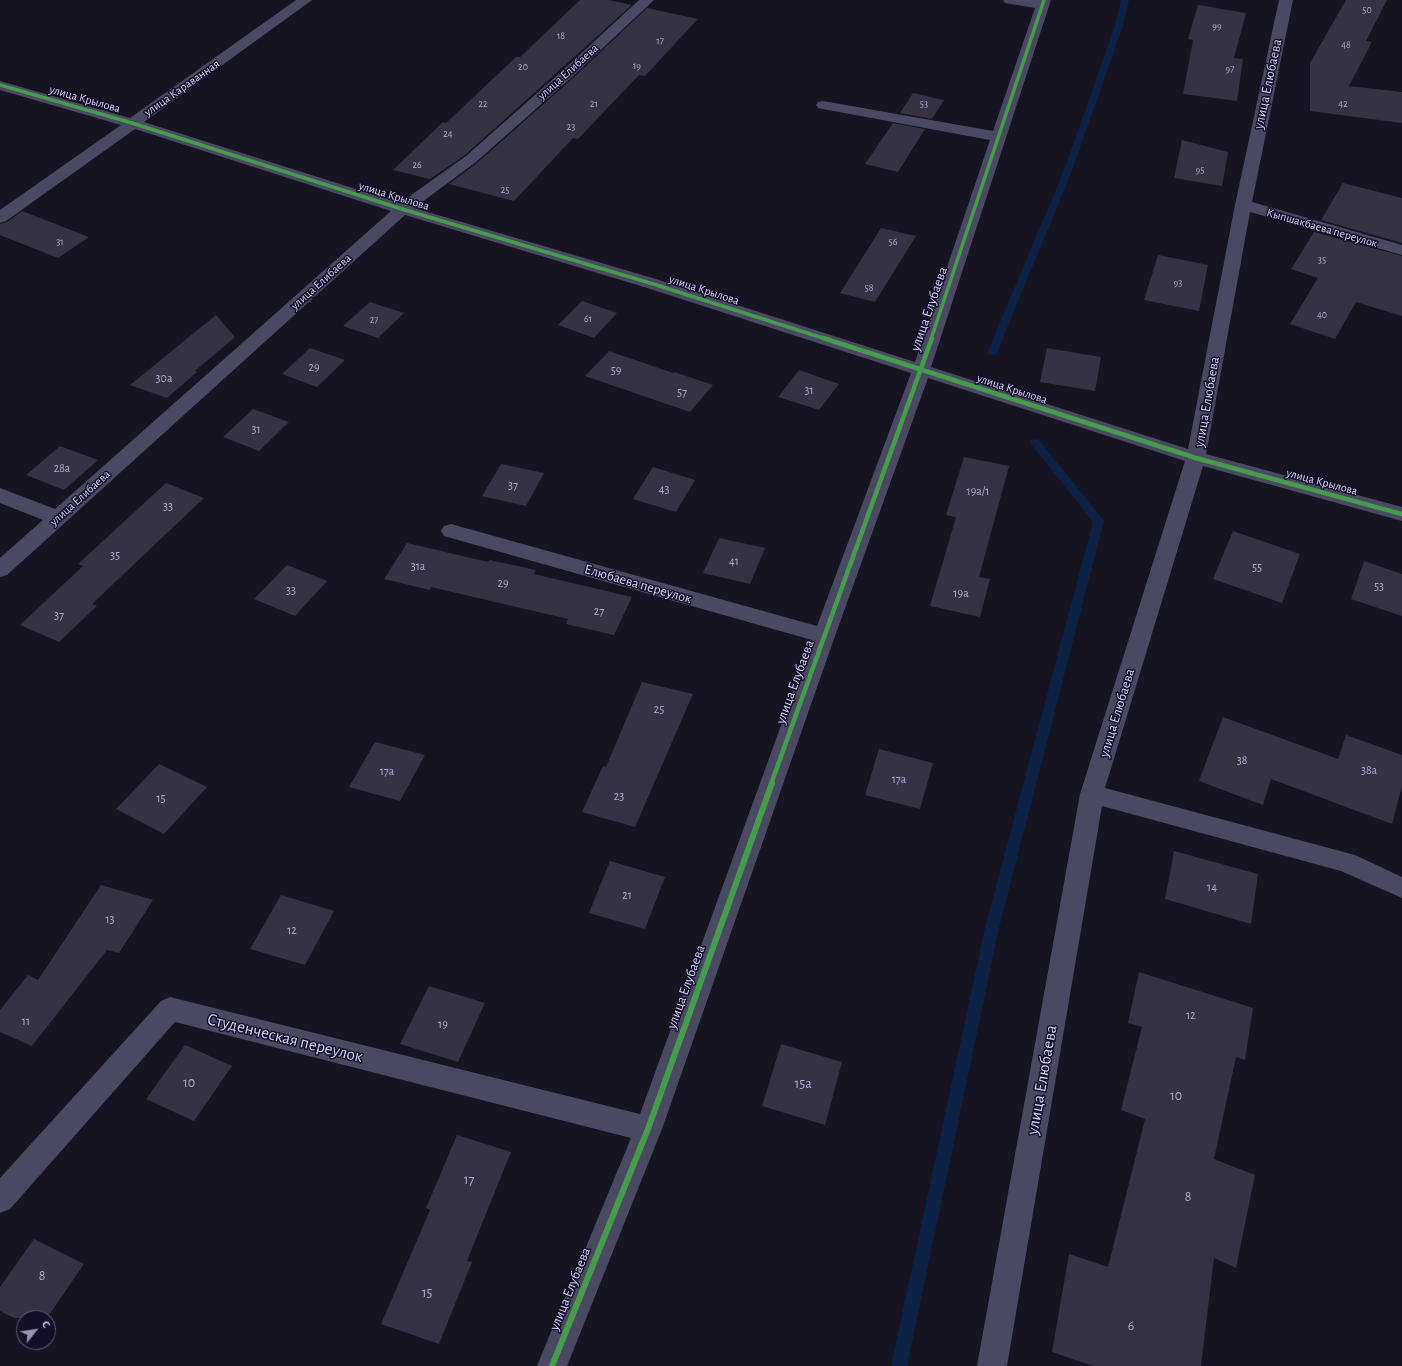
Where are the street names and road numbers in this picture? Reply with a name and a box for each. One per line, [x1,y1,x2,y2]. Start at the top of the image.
street label: улица Елюбаева [1250,37,1286,131]
street label: улица Елибаева [535,41,601,103]
street label: улица Караванная [141,57,223,119]
street label: улица Крылова [48,82,122,116]
street label: улица Крылова [357,178,431,214]
street label: Кыпшакбаева переулок [1265,205,1379,251]
street label: улица Елибаева [288,251,354,313]
street label: улица Елубаева [907,265,951,353]
street label: улица Крылова [667,272,741,308]
street label: улица Елюбаева [1191,355,1223,449]
street label: улица Крылова [975,371,1049,407]
street label: улица Крылова [1285,466,1359,498]
street label: улица Елибаева [47,467,113,529]
street label: Елюбаева переулок [582,561,694,607]
street label: улица Елубаева [772,638,818,726]
street label: улица Елюбаева [1096,667,1138,759]
street label: улица Елубаева [663,943,709,1031]
street label: Студенческая переулок [205,1009,365,1067]
street label: улица Елюбаева [1022,1024,1062,1136]
street label: улица Елубаева [546,1245,594,1333]

